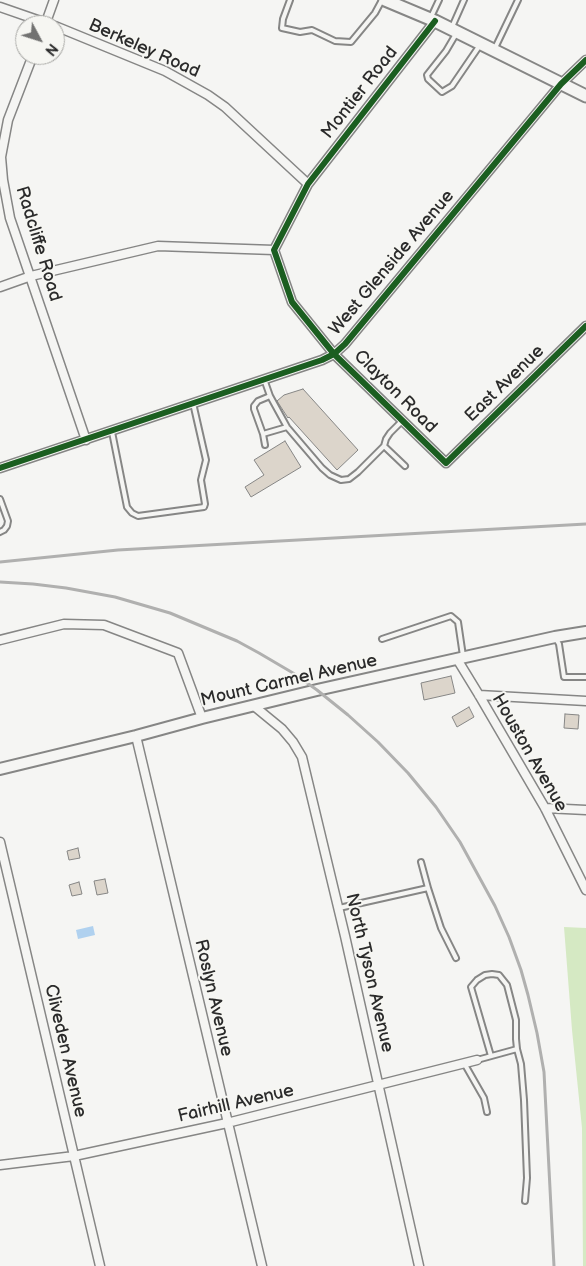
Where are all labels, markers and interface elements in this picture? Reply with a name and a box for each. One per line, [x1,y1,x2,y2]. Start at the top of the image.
north arrow [15,15,65,65]
street label: Berkeley Road [85,15,203,83]
text: N [41,40,61,59]
street label: Montier Road [317,43,403,143]
street label: Radcliffe Road [10,184,66,304]
street label: West Glenside Avenue [325,186,459,340]
street label: East Avenue [461,341,549,427]
street label: Clayton Road [349,346,441,438]
street label: Mount Carmel Avenue [199,650,379,712]
street label: Houston Avenue [486,690,572,816]
street label: North Tyson Avenue [340,891,398,1055]
street label: Roslyn Avenue [189,937,237,1059]
street label: Cliveden Avenue [39,982,91,1120]
street label: Fairhill Avenue [176,1080,296,1128]

